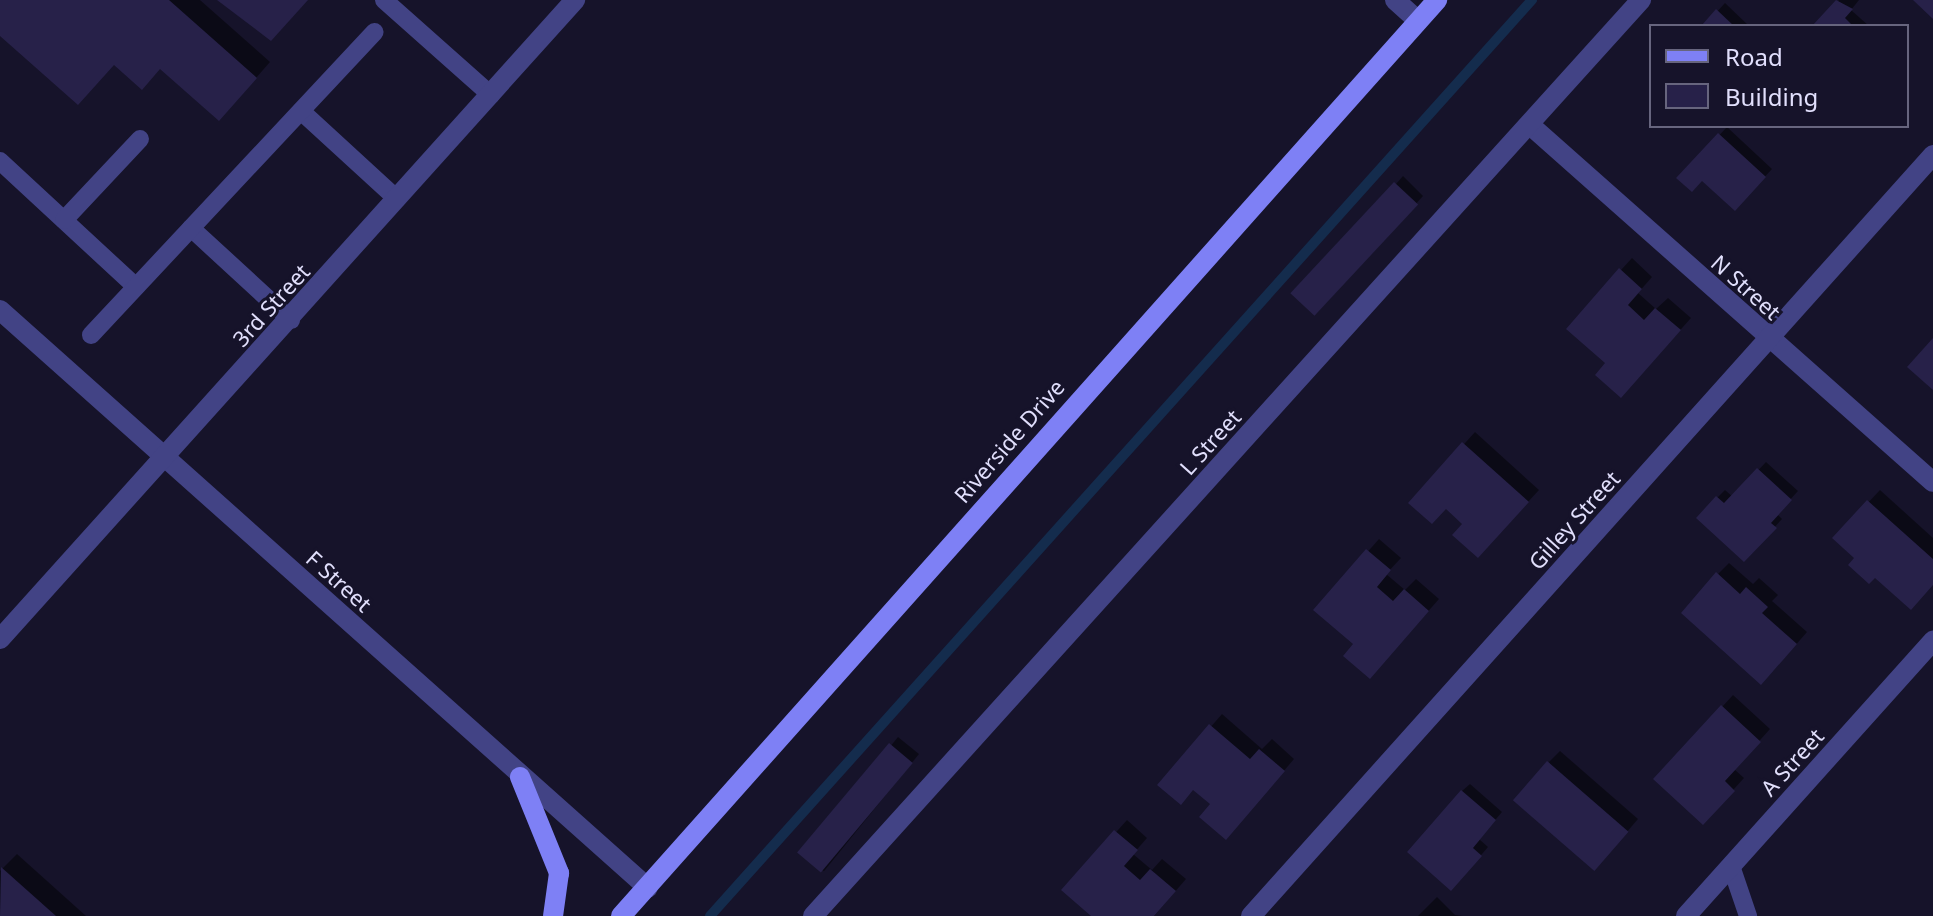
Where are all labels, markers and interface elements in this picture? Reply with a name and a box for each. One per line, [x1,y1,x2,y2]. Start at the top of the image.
legend [1649,24,1909,128]
text: Road [1725,40,1783,73]
text: Building [1725,80,1818,113]
street label: N Street [1706,249,1786,325]
street label: 3rd Street [227,258,315,352]
street label: Riverside Drive [948,374,1070,508]
street label: L Street [1174,404,1246,480]
street label: Gilley Street [1523,465,1625,575]
street label: F Street [301,545,377,617]
street label: A Street [1755,723,1829,801]

